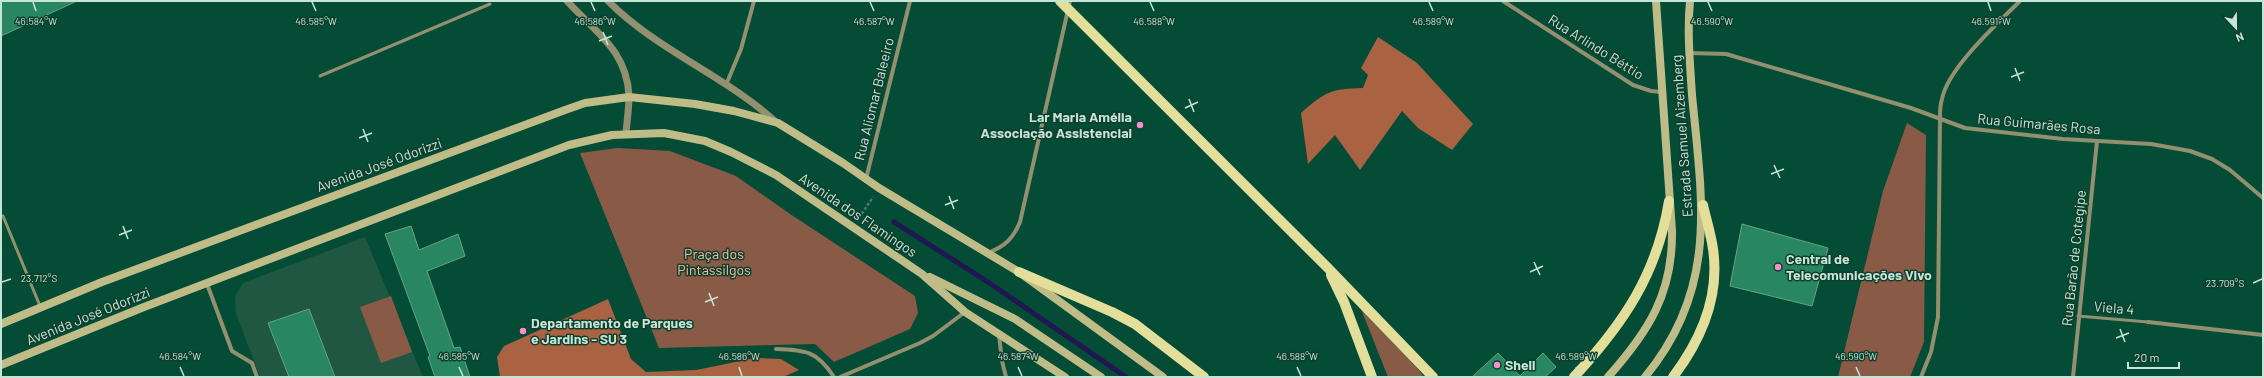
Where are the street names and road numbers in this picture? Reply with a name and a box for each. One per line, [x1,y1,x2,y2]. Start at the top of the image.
street label: Rua Arlindo Béttio [1545,10,1647,83]
street label: Rua Aliomar Baleeiro [850,36,897,162]
street label: Estrada Samuel Aizemberg [1667,54,1696,218]
street label: Rua Guimarães Rosa [1977,110,2101,137]
street label: Avenida José Odorizzi [314,134,444,195]
street label: Avenida dos Flamingos [796,169,921,260]
street label: Rua Barão de Cotegipe [2058,189,2089,327]
street label: Avenida José Odorizzi [23,283,152,348]
street label: Viela 4 [2093,297,2135,318]

